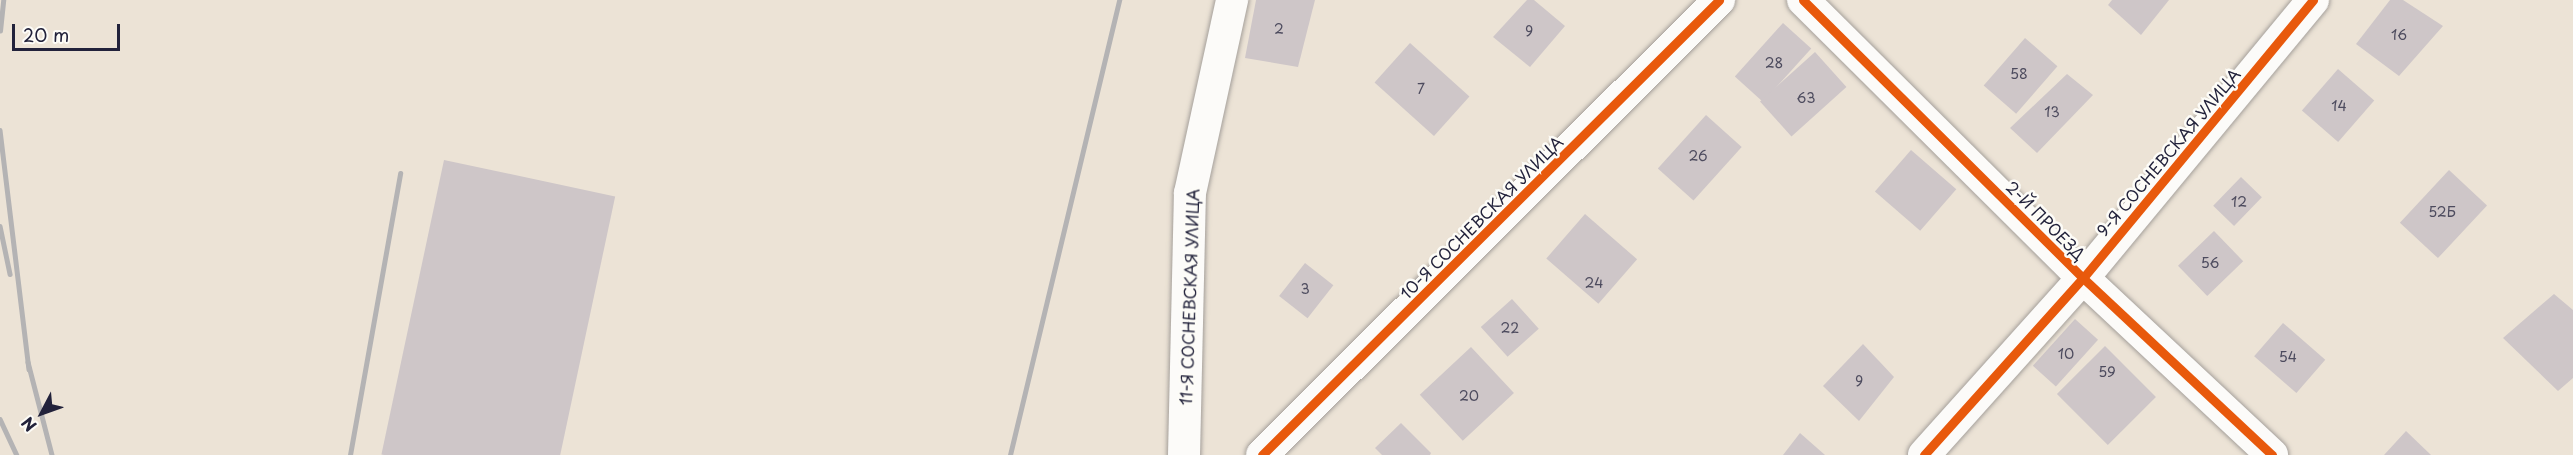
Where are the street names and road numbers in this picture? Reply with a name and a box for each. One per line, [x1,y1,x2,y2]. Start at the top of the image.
street label: 9-Я СОСНЕВСКАЯ УЛИЦА [2092,64,2244,240]
street label: 10-Я СОСНЕВСКАЯ УЛИЦА [1395,131,1567,303]
street label: 2-Й ПРОЕЗД [2003,177,2089,263]
street label: 11-Я СОСНЕВСКАЯ УЛИЦА [1176,188,1202,406]

